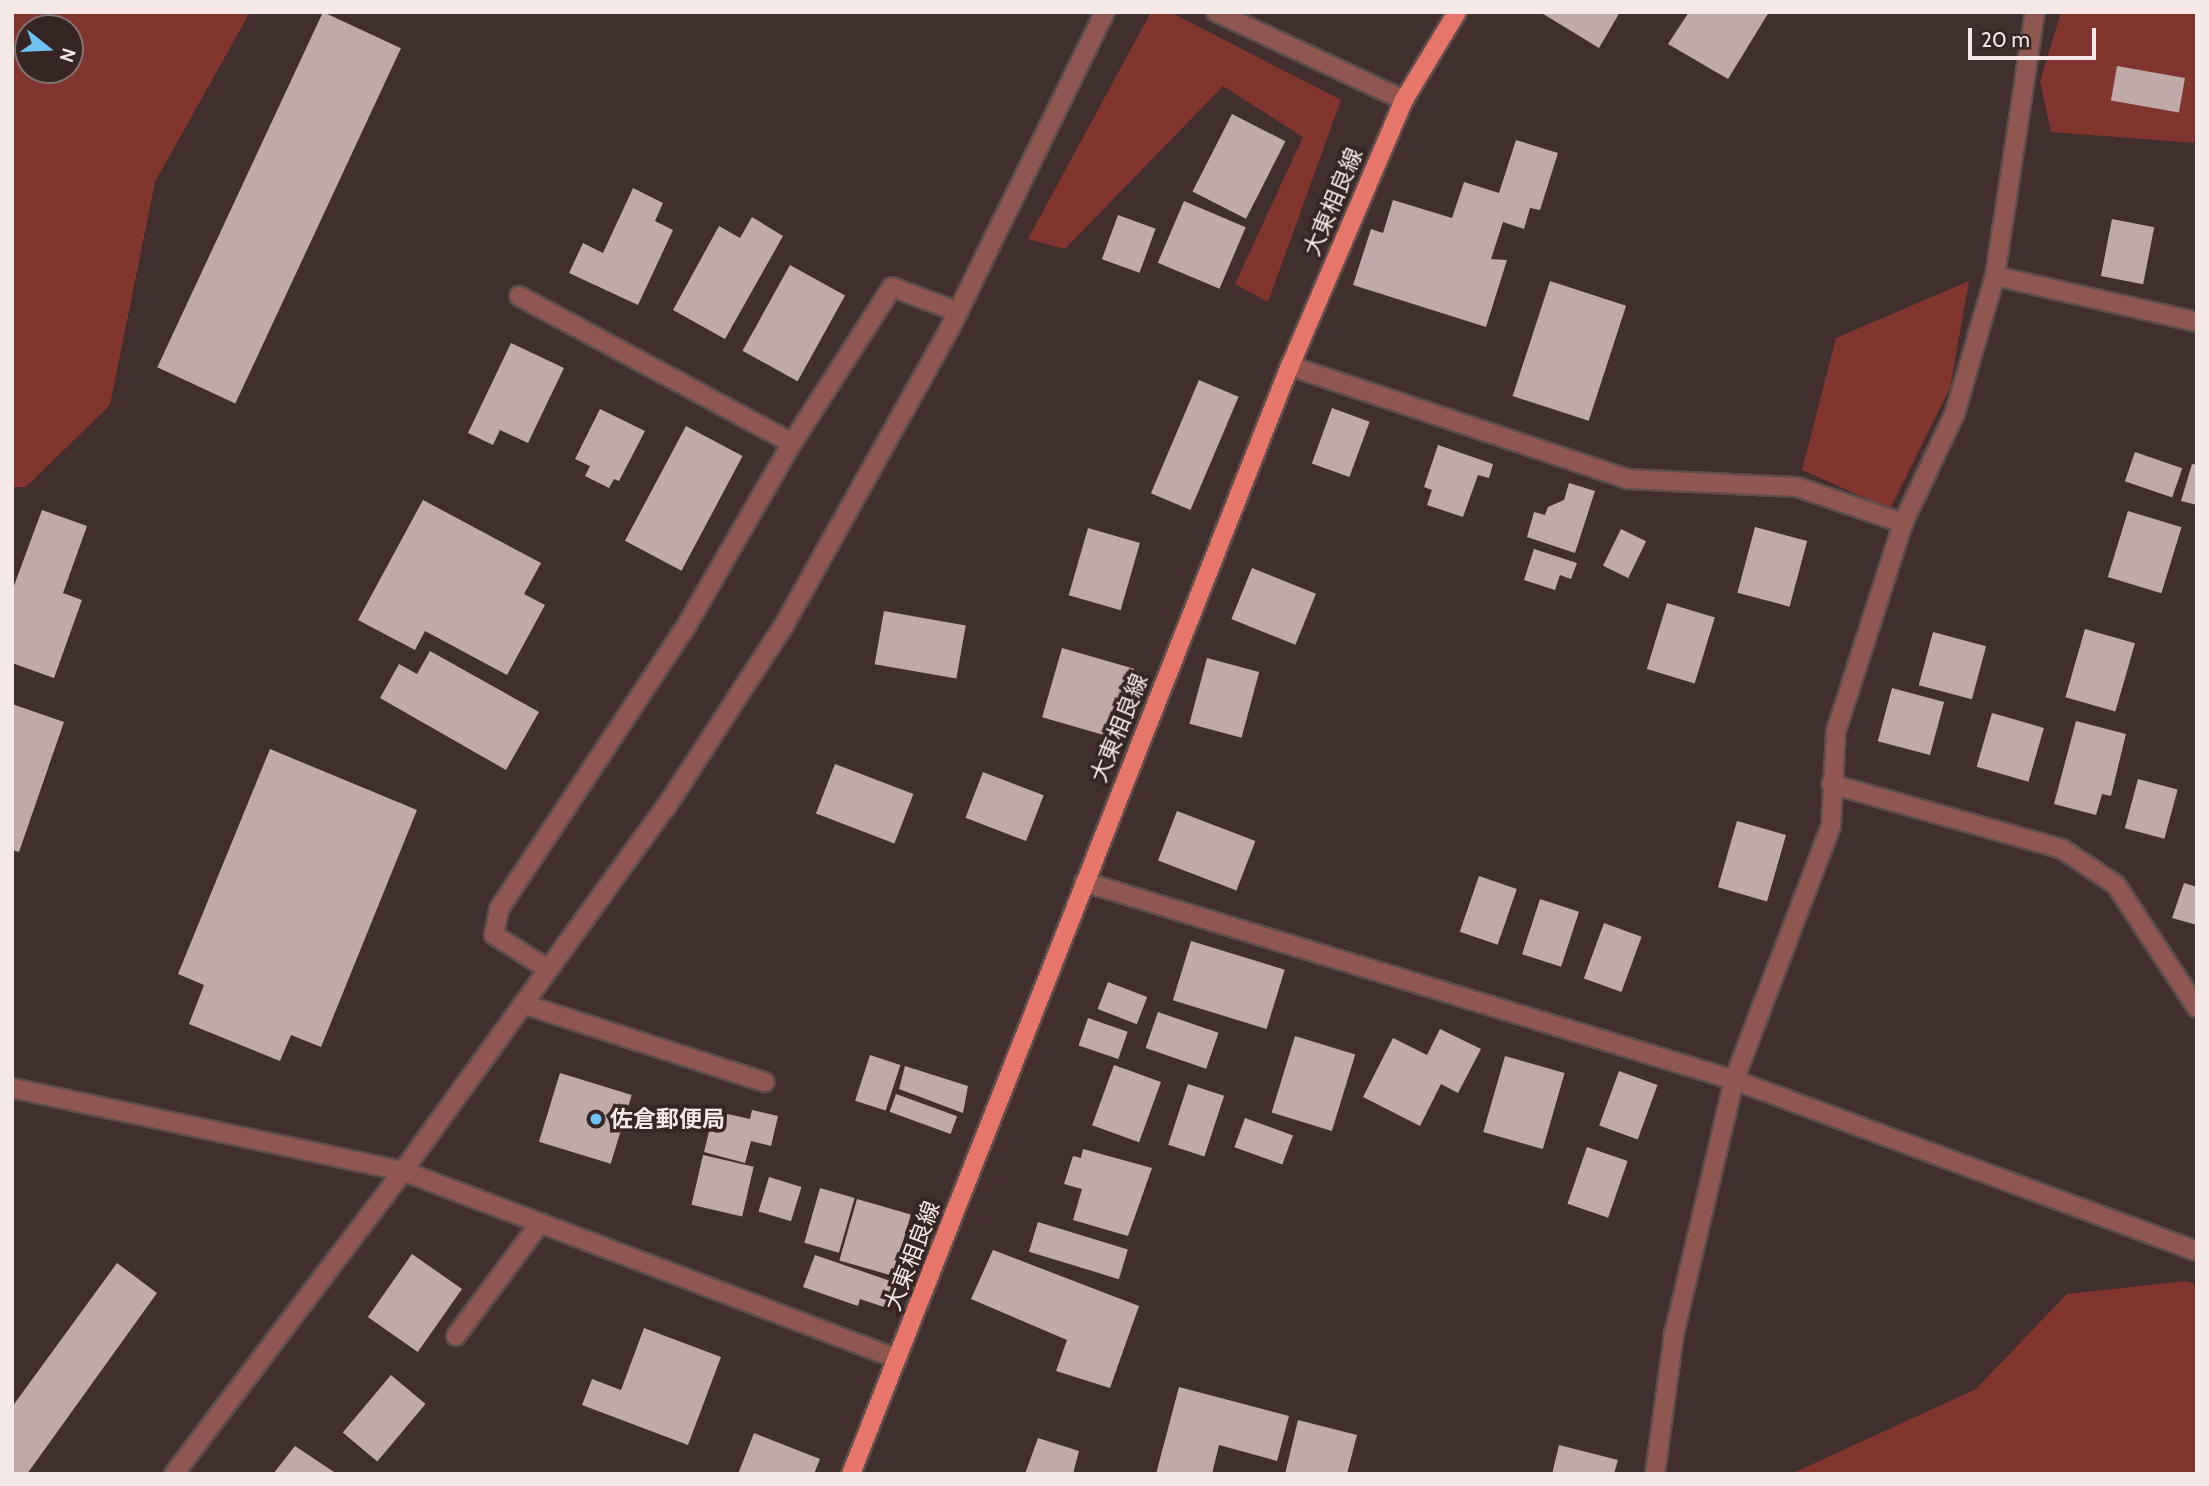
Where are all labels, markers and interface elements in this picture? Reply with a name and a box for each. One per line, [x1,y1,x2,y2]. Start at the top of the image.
north arrow [14,14,84,84]
scale bar [1971,14,2099,58]
text: 20 m [1981,27,2030,52]
text: N [55,45,81,65]
street label: 大東相良線 [1298,144,1368,260]
street label: 大東相良線 [1085,670,1153,786]
place label: 佐倉郵便局 [610,1105,725,1133]
marker: 佐倉郵便局 [588,1111,604,1127]
street label: 大東相良線 [879,1197,945,1315]

